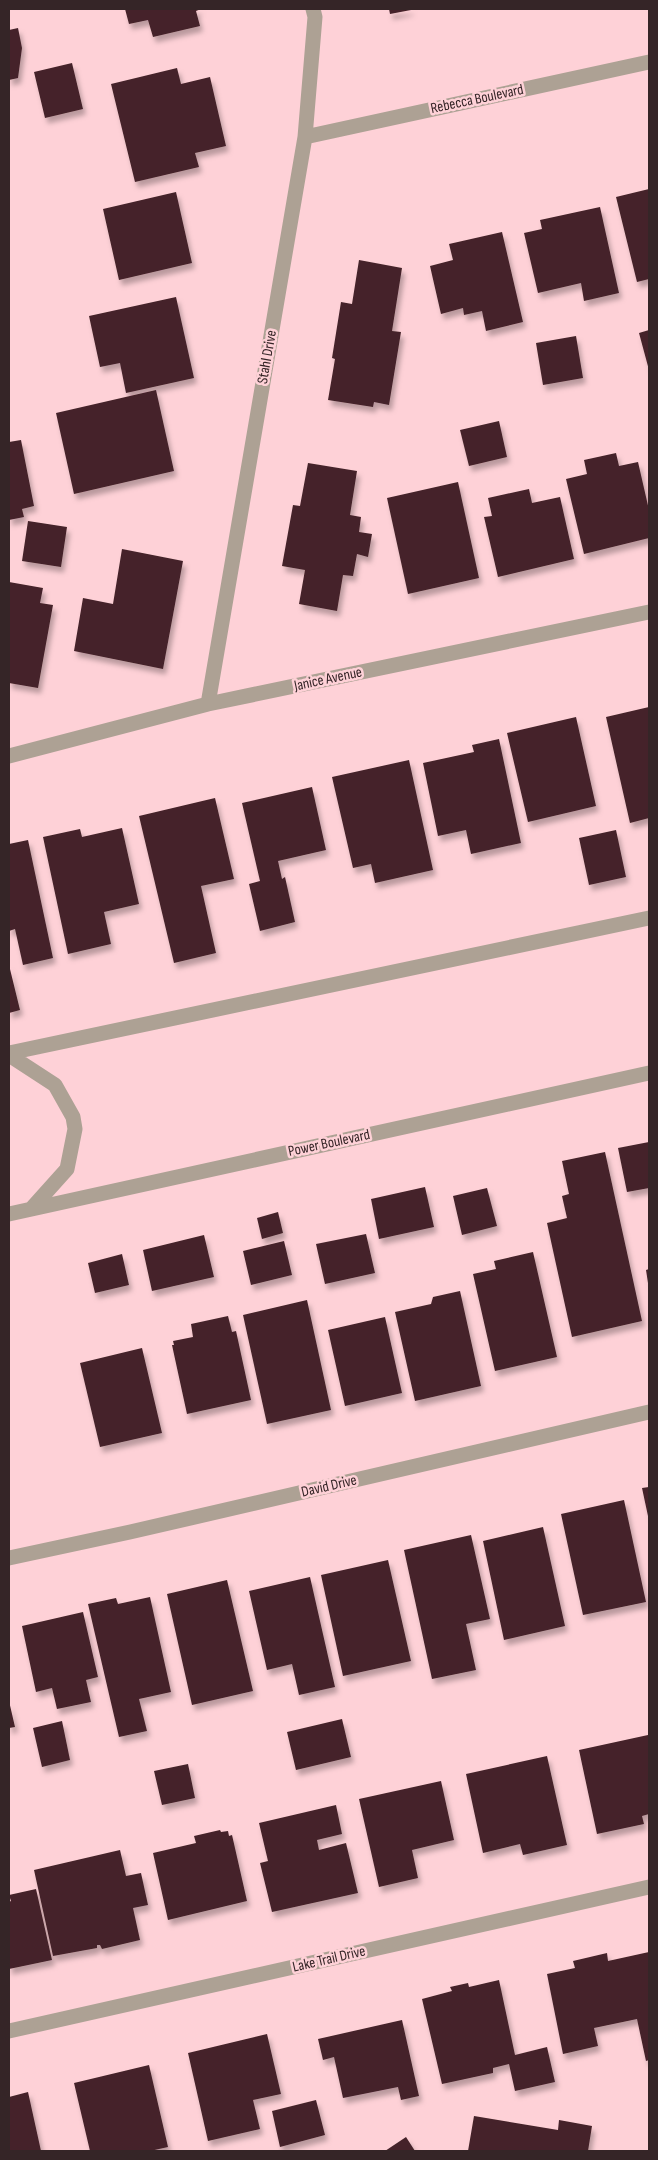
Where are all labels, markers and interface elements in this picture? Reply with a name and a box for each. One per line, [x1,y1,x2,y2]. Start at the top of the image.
street label: Rebecca Boulevard [429,80,525,118]
street label: Stahl Drive [253,329,281,385]
street label: Janice Avenue [291,663,364,696]
street label: Power Boulevard [286,1125,372,1161]
street label: David Drive [299,1470,359,1502]
street label: Lake Trail Drive [291,1941,367,1977]

